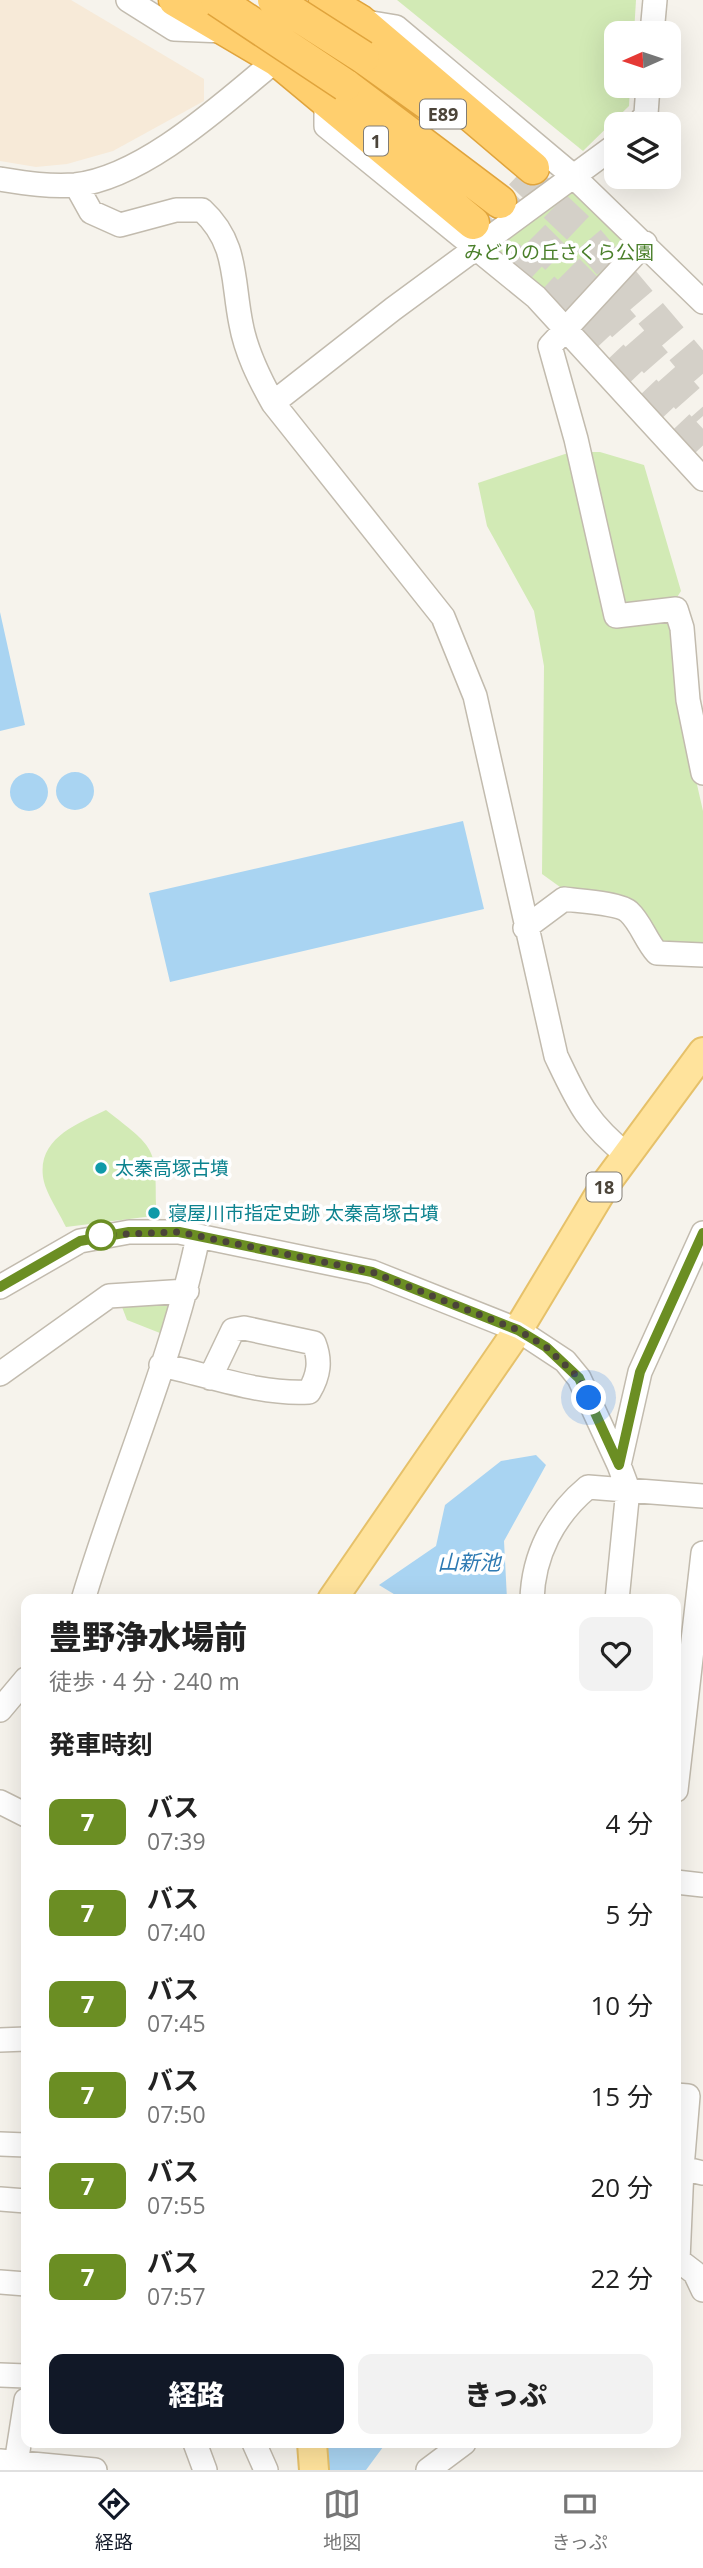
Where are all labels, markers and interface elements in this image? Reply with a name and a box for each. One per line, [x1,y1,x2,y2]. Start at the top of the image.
north arrow [604,21,681,98]
map controls [604,21,681,189]
road number: E89 [420,100,466,128]
button: layers [604,112,681,189]
road number: 1 [364,126,388,156]
park label: みどりの丘さくら公園 [464,239,654,265]
place label: 太秦高塚古墳 [115,1155,229,1181]
marker: 太秦高塚古墳 [93,1160,109,1176]
road number: 18 [586,1172,622,1202]
place label: 寝屋川市指定史跡 太秦高塚古墳 [168,1200,439,1226]
marker: 寝屋川市指定史跡 太秦高塚古墳 [146,1205,162,1221]
unlabelled marker [86,1220,116,1250]
your location [571,1380,606,1415]
water label: 山新池 [438,1548,502,1576]
text: 豊野浄水場前 [49,1614,247,1659]
button: heart [579,1617,653,1691]
text: 徒歩 · 4 分 · 240 m [49,1665,240,1697]
text: 発車時刻 [49,1726,153,1762]
text: バス [147,1789,199,1825]
text: 7 [81,1805,94,1838]
text: 4 分 [605,1805,653,1841]
text: 07:39 [147,1825,206,1857]
text: バス [147,1880,199,1916]
text: 7 [81,1896,94,1929]
text: 5 分 [605,1896,653,1932]
text: 07:40 [147,1916,206,1948]
text: バス [147,1971,199,2007]
text: 7 [81,1987,94,2020]
text: 10 分 [591,1987,653,2023]
text: 07:45 [147,2007,206,2039]
text: バス [147,2062,199,2098]
text: 7 [81,2078,94,2111]
text: 15 分 [591,2078,653,2114]
text: 07:50 [147,2098,206,2130]
text: バス [147,2153,199,2189]
text: 7 [81,2169,94,2202]
text: 20 分 [591,2169,653,2205]
text: 07:55 [147,2189,206,2221]
text: バス [147,2244,199,2280]
text: 7 [81,2260,94,2293]
text: 22 分 [591,2260,653,2296]
text: 07:57 [147,2280,206,2312]
button: 経路 [49,2354,344,2434]
button: きっぷ [358,2354,653,2434]
tab: 経路 [95,2485,133,2555]
tab: 地図 [323,2485,361,2555]
tab: きっぷ [552,2485,608,2555]

